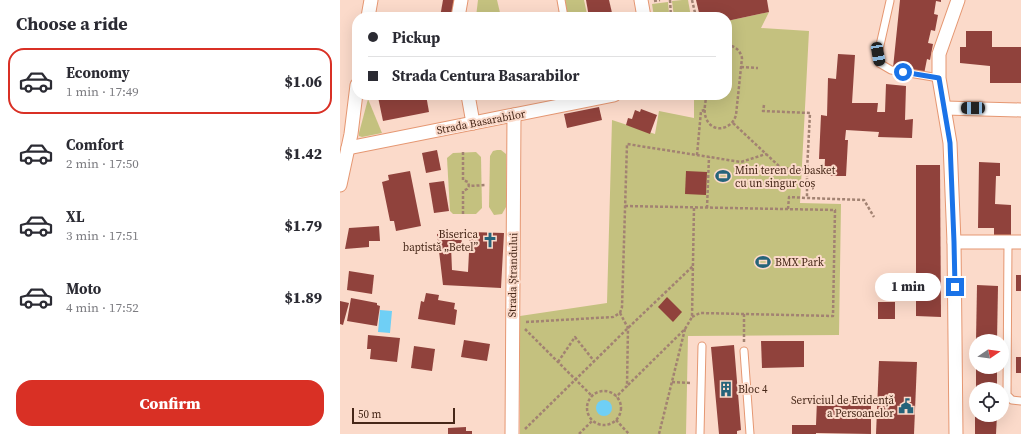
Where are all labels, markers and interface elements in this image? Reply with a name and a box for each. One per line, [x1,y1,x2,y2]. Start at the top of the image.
text: Choose a ride [16,11,128,36]
text: Pickup [392,27,440,48]
car [870,41,886,67]
text: Economy [66,62,130,83]
icon: car [18,63,54,99]
route start [894,63,912,81]
text: Strada Centura Basarabilor [392,65,579,86]
text: $1.06 [284,71,322,92]
text: 1 min · 17:49 [66,83,139,100]
car [961,102,985,114]
street label: Strada Basarabilor [435,106,527,138]
text: Comfort [66,134,124,155]
icon: car [18,135,54,171]
text: $1.42 [284,143,322,164]
text: 2 min · 17:50 [66,155,139,172]
place label: Mini teren de basket cu un singur coș [735,163,836,191]
sports icon: Mini teren de basket cu un singur coș [714,167,732,185]
text: XL [66,206,85,227]
icon: car [18,207,54,243]
text: $1.79 [284,215,322,236]
text: 3 min · 17:51 [66,227,139,244]
place label: Biserica baptistă „Betel” [403,227,478,255]
church icon: Biserica baptistă „Betel” [481,231,499,249]
street label: Strada Ștrandului [505,232,521,318]
sports icon: BMX Park [754,253,772,271]
place label: BMX Park [775,255,825,270]
callout: 1 min [875,273,941,301]
text: Moto [66,278,101,299]
text: 1 min [891,278,925,295]
route end [946,278,964,296]
icon: car [18,279,54,315]
text: $1.89 [284,287,322,308]
text: 4 min · 17:52 [66,299,139,316]
north arrow [969,334,1009,374]
map controls [969,334,1009,422]
button: Confirm [16,380,324,426]
building icon: Bloc 4 [717,380,735,398]
place label: Bloc 4 [738,382,768,397]
button: locate [969,382,1009,422]
place label: Serviciul de Evidență a Persoanelor [791,393,894,421]
public building icon: Serviciul de Evidență a Persoanelor [897,397,915,415]
scale bar [352,406,455,425]
text: 50 m [358,407,381,422]

